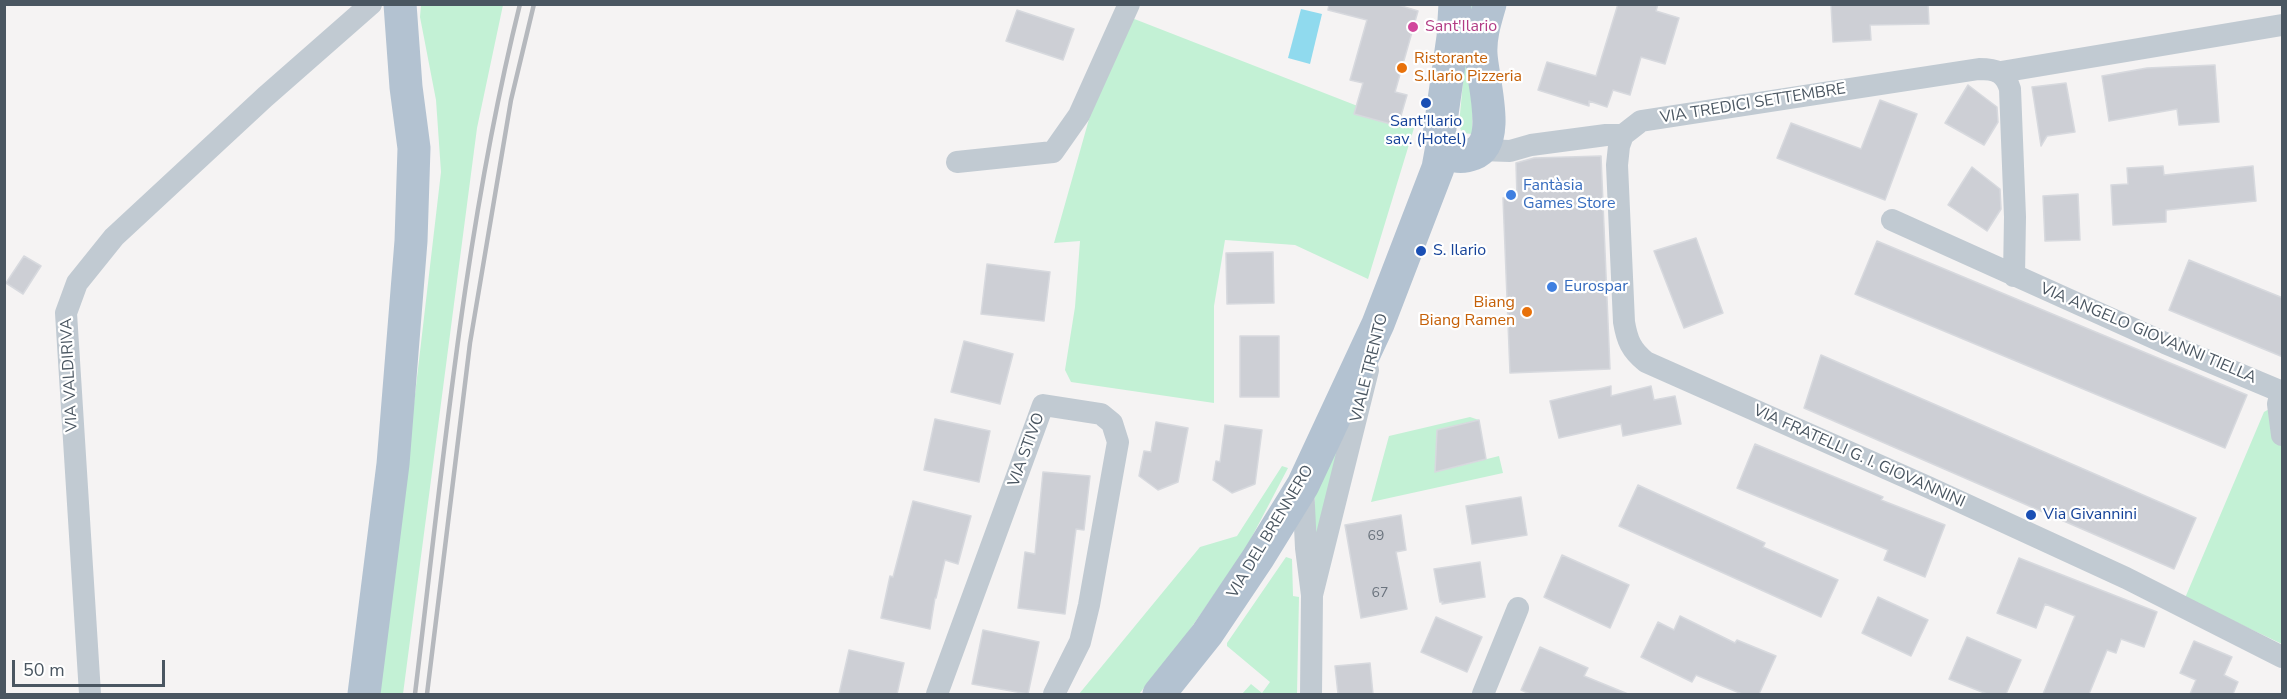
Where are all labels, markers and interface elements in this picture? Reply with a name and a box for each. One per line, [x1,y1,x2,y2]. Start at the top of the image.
place label: Sant'Ilario [1425,17,1497,37]
marker: Sant'Ilario [1406,20,1420,34]
place label: Ristorante S.Ilario Pizzeria [1414,49,1522,87]
marker: Ristorante S.Ilario Pizzeria [1395,61,1409,75]
street label: VIA TREDICI SETTEMBRE [1659,80,1847,128]
marker: Sant'Ilario sav. (Hotel) [1419,96,1433,110]
place label: Sant'Ilario sav. (Hotel) [1385,112,1467,150]
place label: Fantàsia Games Store [1523,176,1615,214]
marker: Fantàsia Games Store [1504,188,1518,202]
place label: S. Ilario [1433,241,1486,261]
marker: S. Ilario [1414,244,1428,258]
place label: Eurospar [1564,277,1628,297]
marker: Eurospar [1545,280,1559,294]
street label: VIA ANGELO GIOVANNI TIELLA [2037,280,2259,388]
place label: Biang Biang Ramen [1419,293,1515,331]
marker: Biang Biang Ramen [1520,305,1534,319]
street label: VIALE TRENTO [1347,312,1393,424]
street label: VIA VALDIRIVA [57,318,83,432]
street label: VIA FRATELLI G. I. GIOVANNINI [1750,402,1968,512]
street label: VIA STIVO [1005,410,1049,490]
street label: VIA DEL BRENNERO [1224,462,1318,602]
place label: Via Givannini [2043,505,2137,525]
marker: Via Givannini [2024,508,2038,522]
house number: 69 [1368,529,1384,545]
house number: 67 [1372,586,1388,602]
scale bar [15,648,168,686]
text: 50 m [23,658,65,682]

